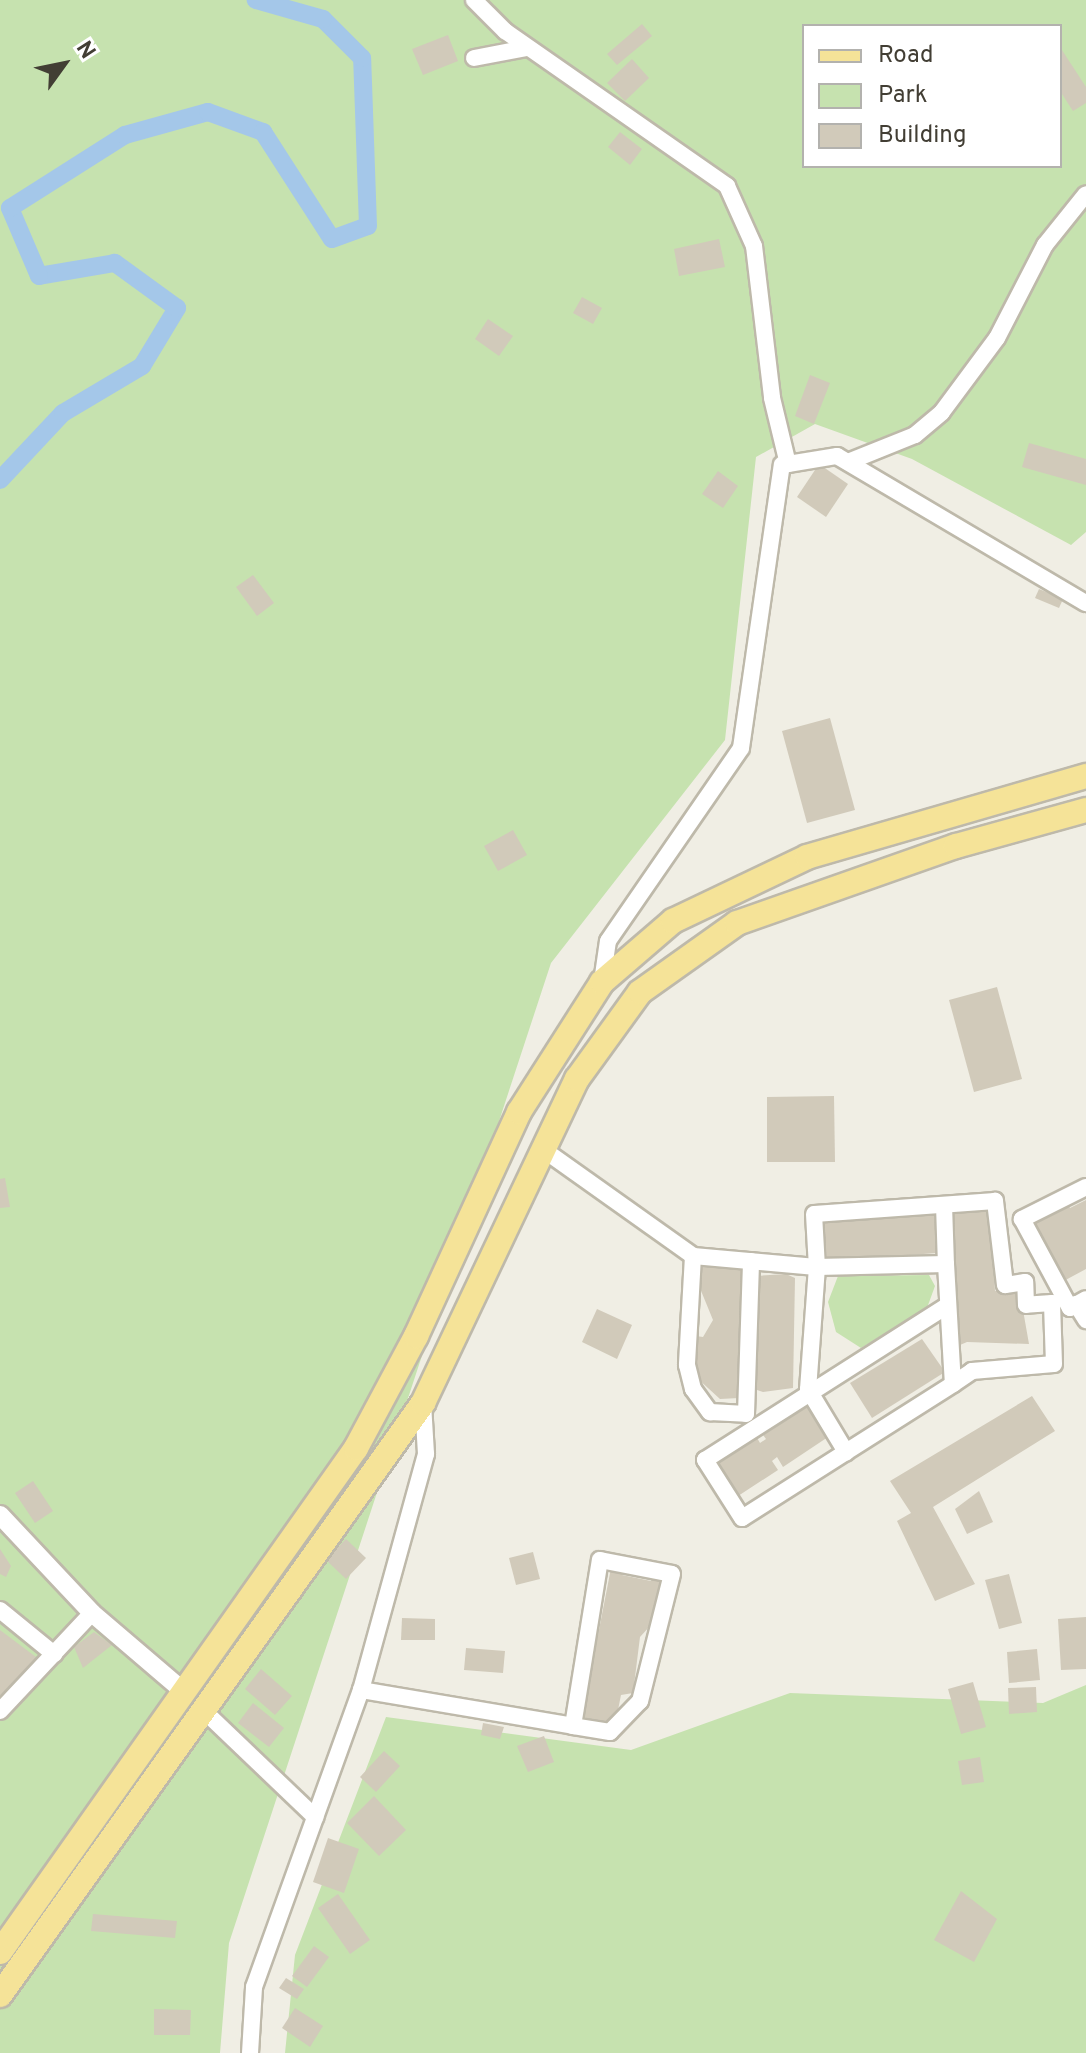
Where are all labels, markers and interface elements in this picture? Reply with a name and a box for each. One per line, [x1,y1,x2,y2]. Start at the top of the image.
north arrow [24,24,104,104]
legend [802,24,1062,168]
text: N [69,37,100,65]
text: Road [878,41,934,71]
text: Park [878,81,928,111]
text: Building [878,121,967,151]

